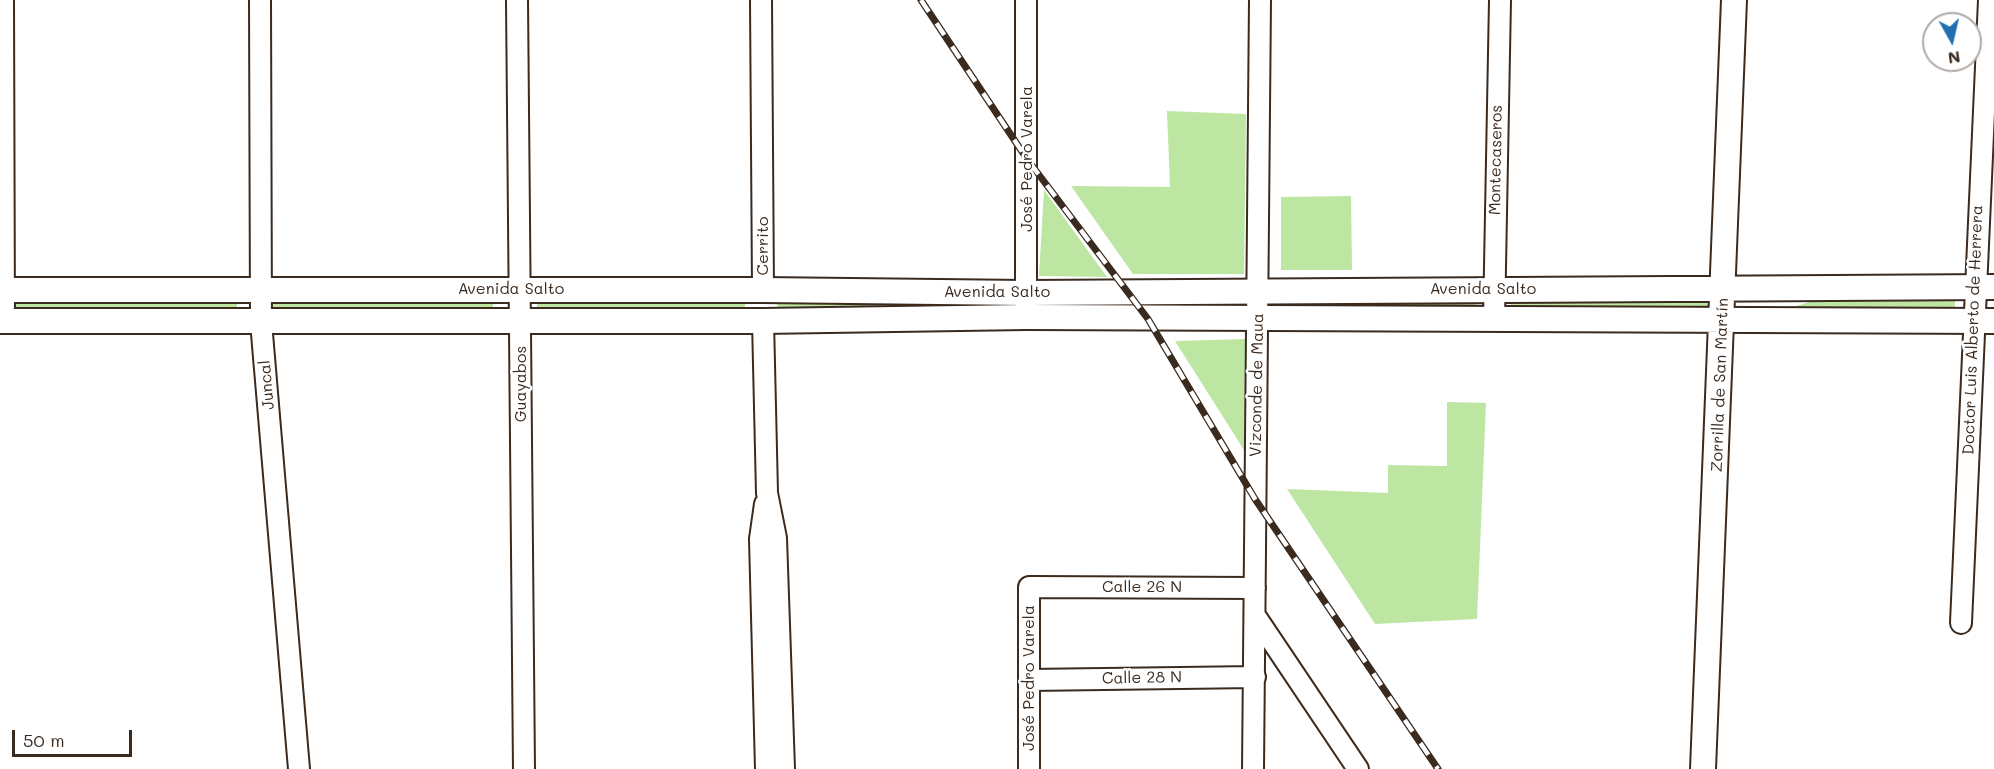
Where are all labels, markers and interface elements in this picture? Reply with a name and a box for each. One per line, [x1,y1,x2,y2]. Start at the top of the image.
north arrow [1922,12,1982,72]
text: N [1947,47,1962,70]
street label: José Pedro Varela [1017,86,1037,232]
street label: Montecaseros [1485,105,1507,215]
street label: Doctor Luis Alberto de Herrera [1959,205,1987,455]
street label: Cerrito [753,217,773,275]
street label: Avenida Salto [458,279,564,299]
street label: Avenida Salto [1430,279,1536,299]
street label: Avenida Salto [944,282,1050,302]
street label: Zorrilla de San Martín [1707,298,1733,472]
street label: Vizconde de Maua [1246,313,1268,457]
street label: Guayabos [511,346,531,422]
street label: Juncal [255,359,279,411]
street label: Calle 26 N [1102,577,1182,597]
street label: José Pedro Varela [1019,605,1039,751]
street label: Calle 28 N [1102,668,1182,688]
scale bar [15,718,135,756]
text: 50 m [23,728,65,752]

